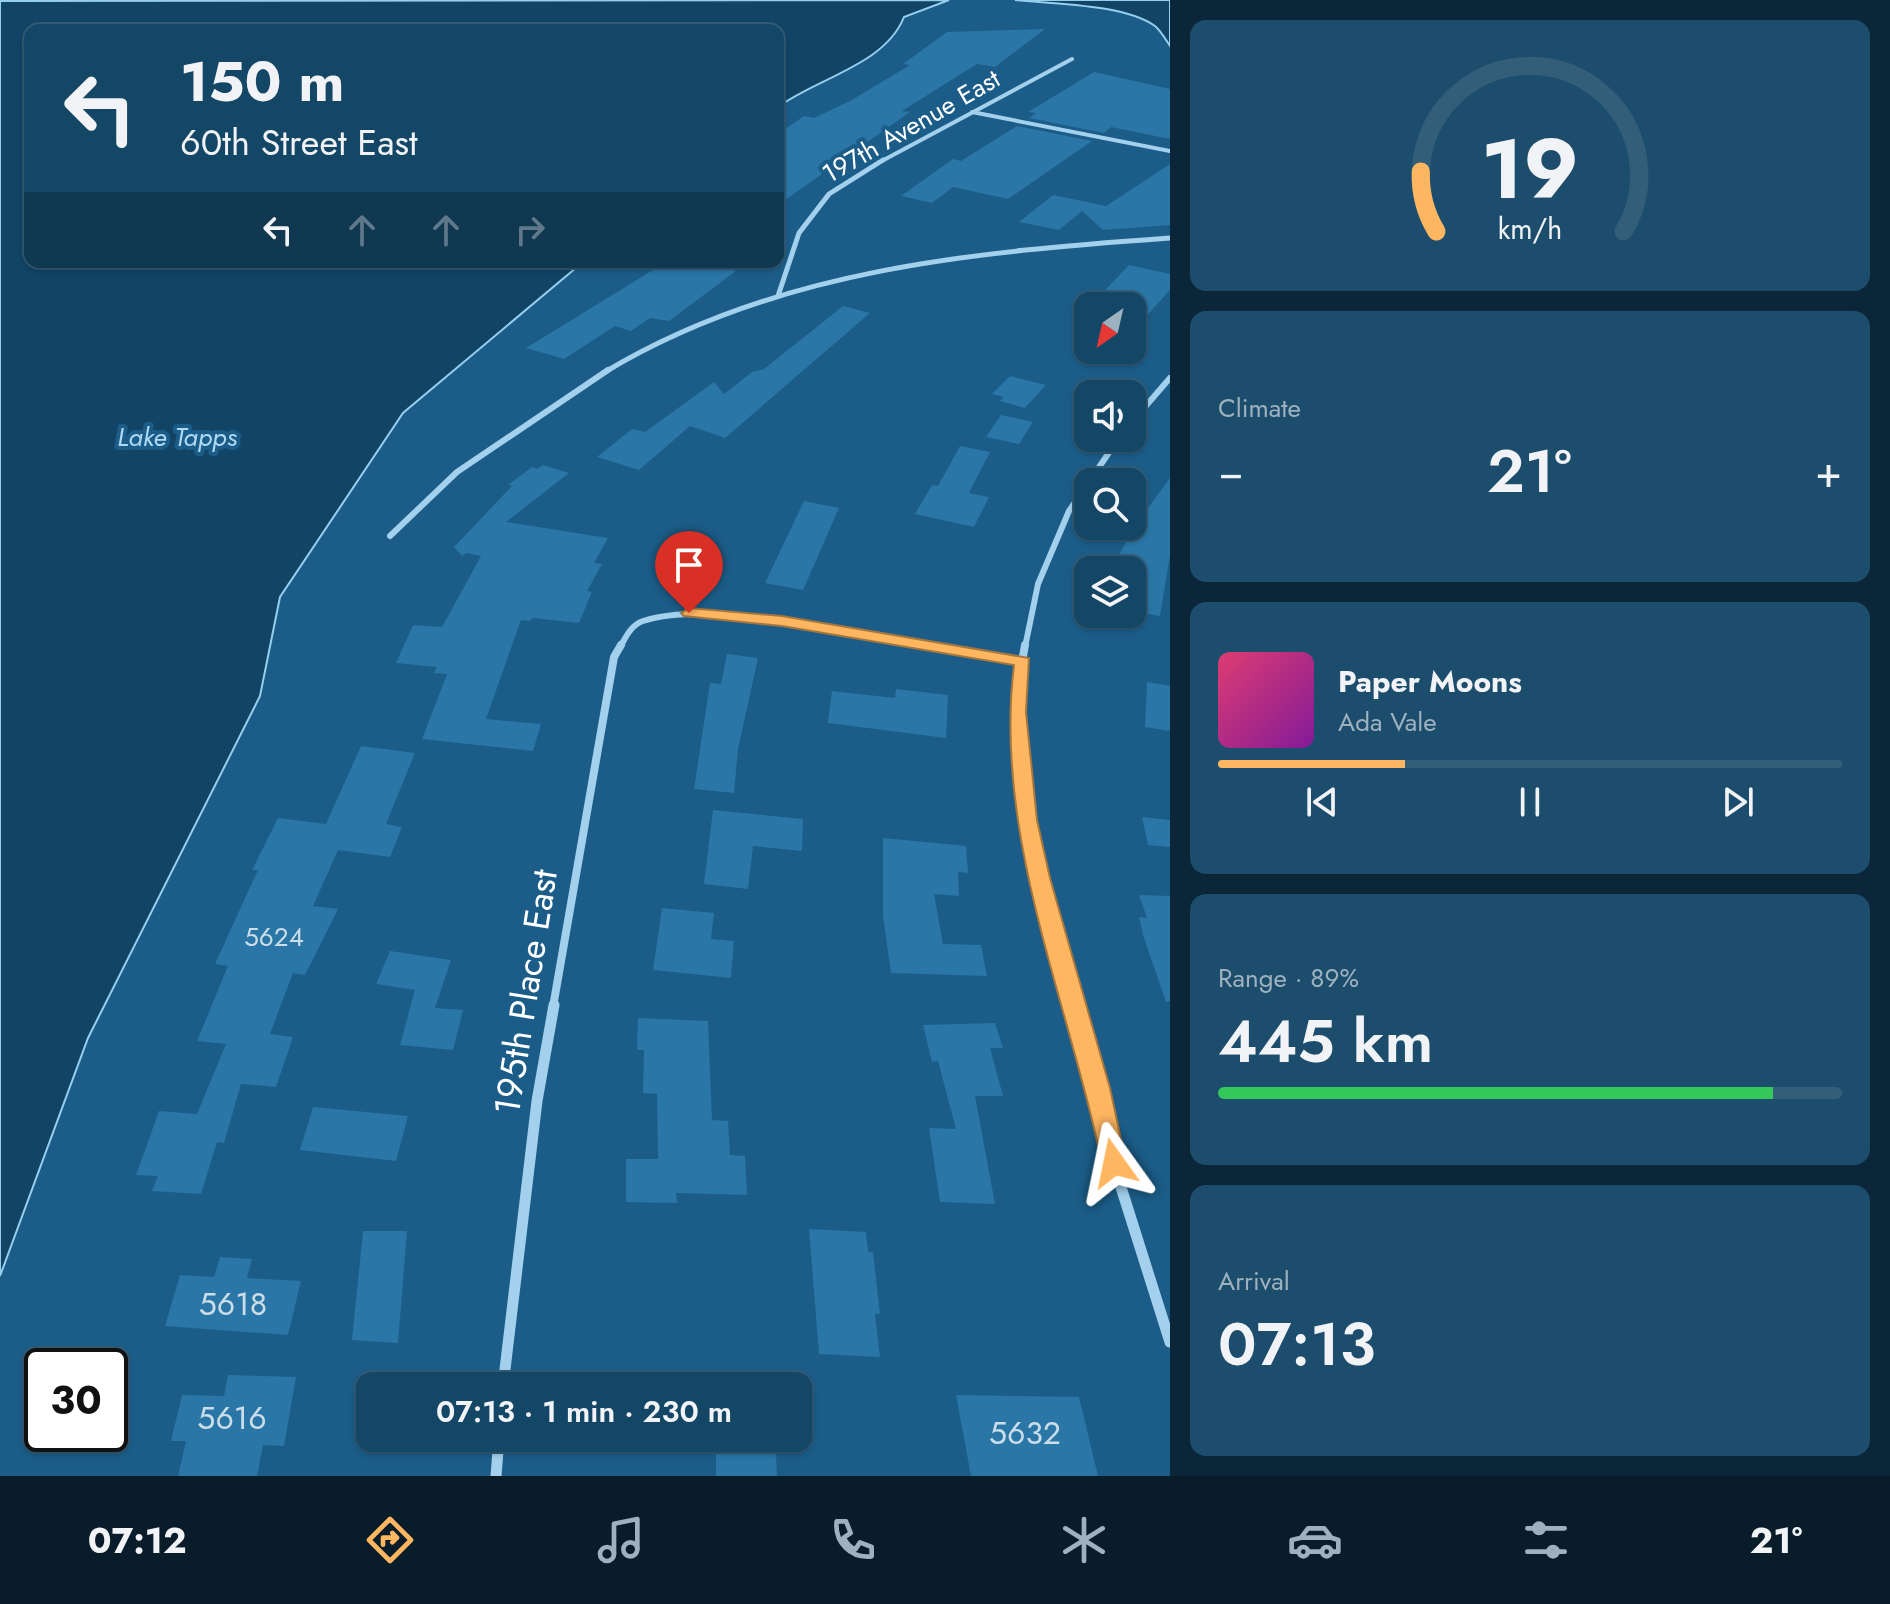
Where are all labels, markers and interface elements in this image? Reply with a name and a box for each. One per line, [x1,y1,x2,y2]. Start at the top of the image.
text: 150 m [180,41,344,122]
icon: left [48,56,152,160]
street label: 197th Avenue East [815,59,1008,192]
text: 19 [1481,108,1579,228]
text: 60th Street East [180,116,418,168]
icon: left [256,208,300,252]
icon: ahead [340,208,384,252]
icon: ahead [424,208,468,252]
icon: right [508,208,552,252]
text: km/h [1498,208,1562,250]
north arrow [1074,292,1146,364]
map controls [1074,292,1146,628]
button: sound [1074,380,1146,452]
text: Climate [1218,389,1301,427]
water label: Lake Tapps [117,418,238,456]
text: 21° [1487,428,1572,515]
text: − [1218,440,1244,504]
text: + [1815,440,1842,504]
button: search [1074,468,1146,540]
pin [655,531,723,613]
icon: arrive [667,543,711,587]
button: layers [1074,556,1146,628]
text: Paper Moons [1338,660,1522,703]
text: Ada Vale [1338,703,1437,741]
icon: previous [1300,780,1344,824]
icon: pause [1508,780,1552,824]
icon: next [1716,780,1760,824]
street label: 195th Place East [480,865,570,1118]
house number: 5624 [244,918,304,956]
text: Range · 89% [1218,959,1359,997]
text: 445 km [1218,998,1433,1085]
position arrow [1072,1121,1156,1205]
text: Arrival [1218,1262,1290,1300]
house number: 5618 [199,1281,267,1327]
text: 07:13 [1218,1301,1376,1388]
speed limit sign: 30 [24,1348,128,1452]
text: 07:13 · 1 min · 230 m [436,1390,732,1433]
house number: 5616 [197,1395,267,1441]
house number: 5632 [989,1410,1061,1456]
icon: directions [362,1512,418,1568]
icon: music [593,1512,649,1568]
icon: phone [825,1512,881,1568]
icon: climate [1056,1512,1112,1568]
icon: car [1287,1512,1343,1568]
icon: filters [1518,1512,1574,1568]
text: 07:12 [88,1514,187,1566]
text: 21° [1750,1514,1802,1566]

